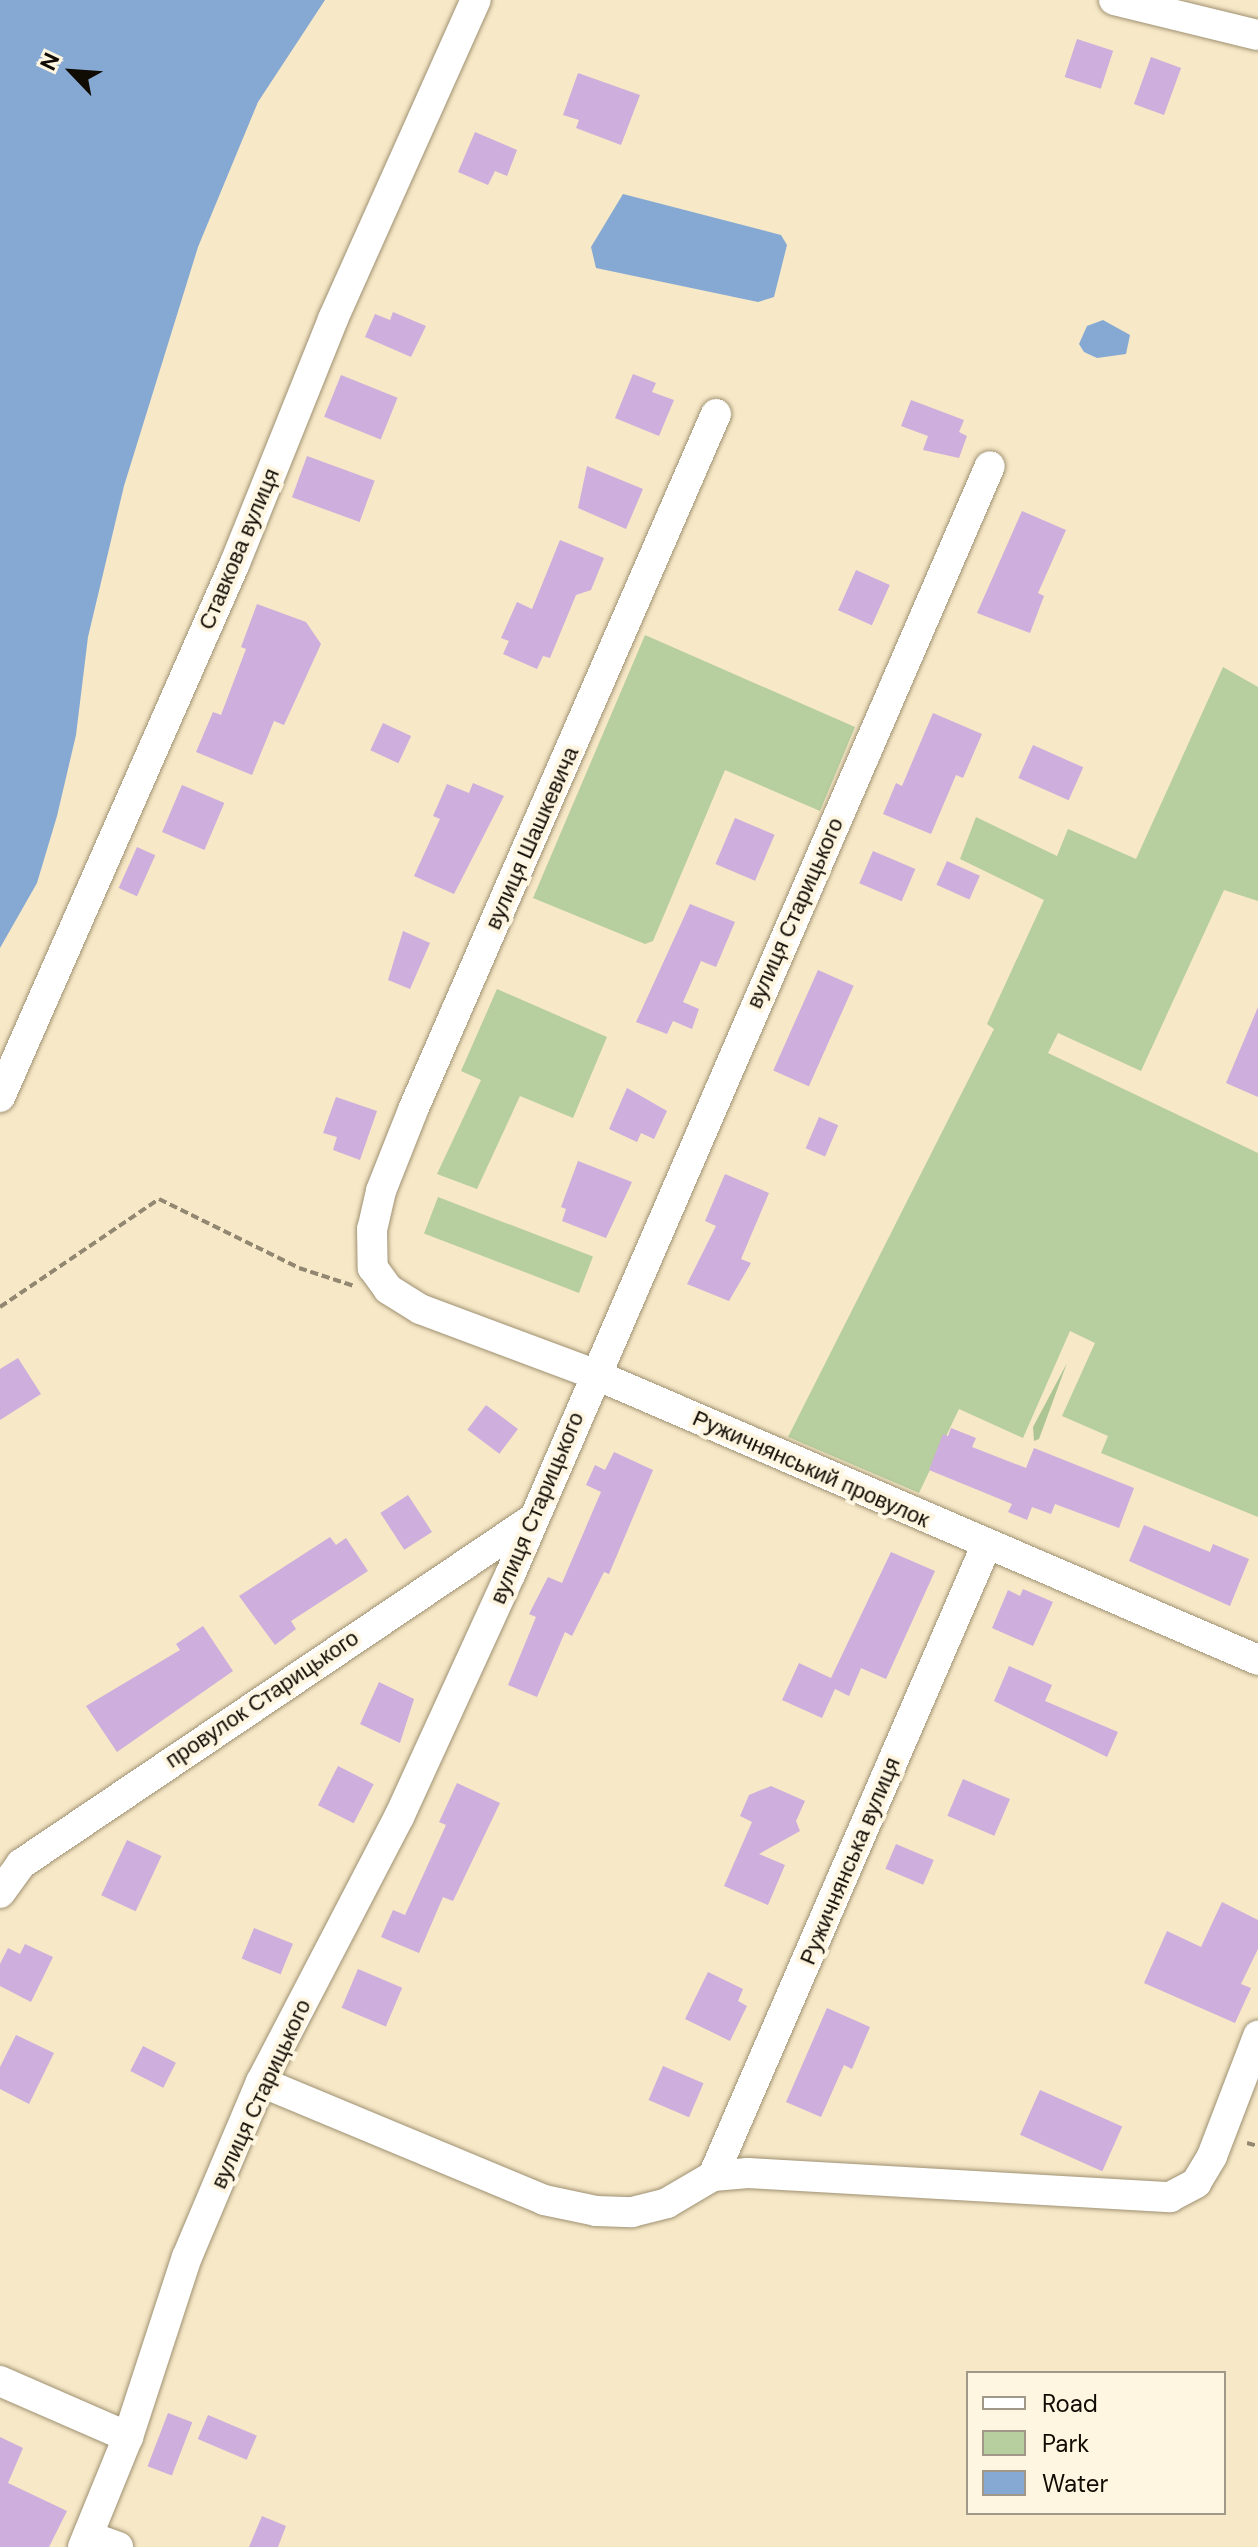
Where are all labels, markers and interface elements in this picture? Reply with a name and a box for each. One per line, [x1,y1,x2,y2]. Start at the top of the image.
north arrow [32,32,112,112]
text: N [33,48,66,75]
street label: Ставкова вулиця [193,464,285,634]
street label: вулиця Шашкевича [480,743,584,933]
street label: вулиця Старицького [741,814,849,1012]
street label: Ружичнянський провулок [689,1405,933,1533]
street label: вулиця Старицького [485,1408,589,1608]
street label: провулок Старицького [160,1624,364,1774]
street label: Ружичнянська вулиця [794,1753,906,1969]
street label: вулиця Старицького [206,1995,316,2193]
legend [966,2371,1226,2515]
text: Road [1042,2388,1098,2419]
text: Park [1042,2428,1089,2459]
text: Water [1042,2468,1108,2499]

